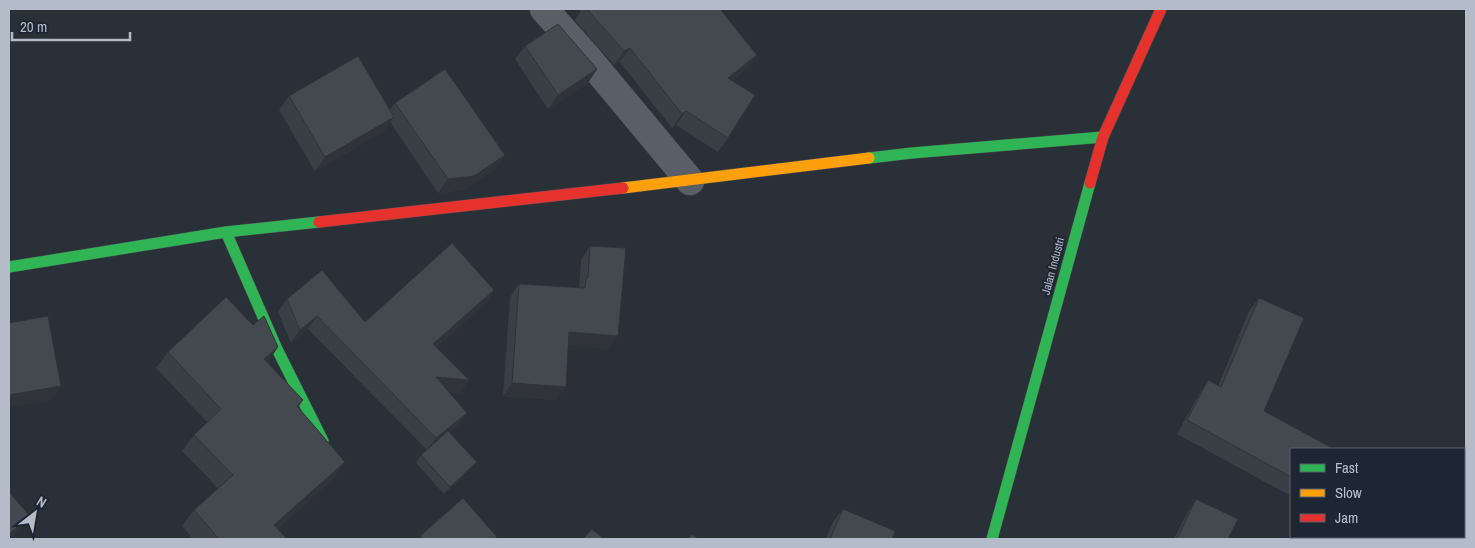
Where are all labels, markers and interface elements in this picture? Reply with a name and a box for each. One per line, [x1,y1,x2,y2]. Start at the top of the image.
scale bar [12,10,130,42]
text: 20 m [20,16,47,37]
street label: Jalan Industri [1038,235,1068,297]
legend [1290,448,1465,538]
text: Fast [1335,457,1359,478]
text: Slow [1335,482,1362,503]
north arrow [10,488,60,538]
text: N [34,492,50,512]
text: Jam [1335,507,1358,528]

